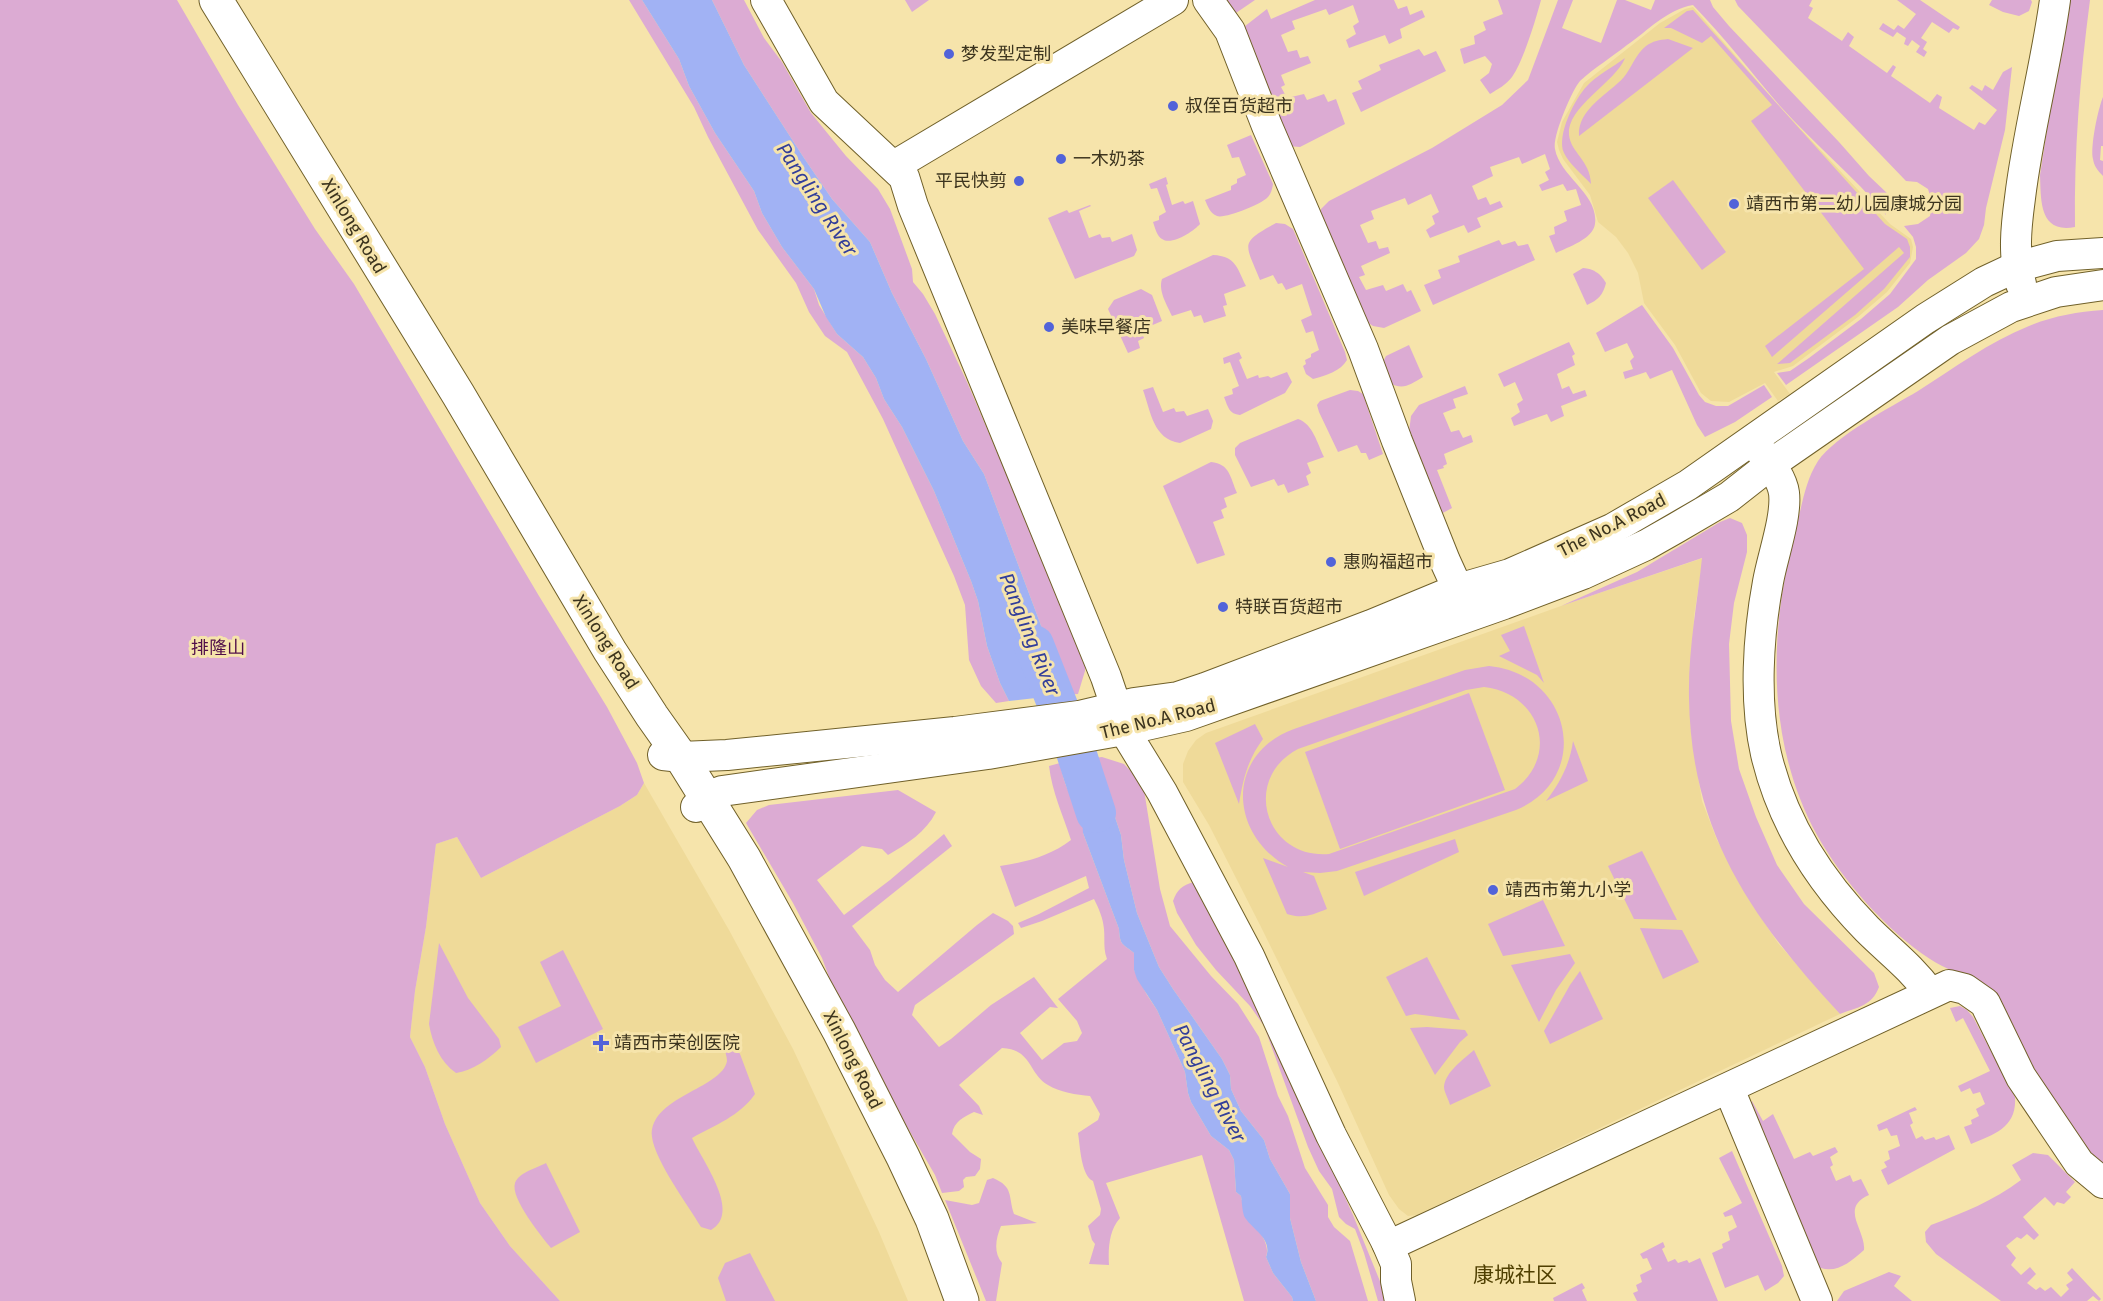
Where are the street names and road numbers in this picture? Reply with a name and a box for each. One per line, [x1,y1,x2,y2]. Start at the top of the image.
street label: Xinlong Road [317,174,391,278]
street label: The No.A Road [1554,488,1670,562]
street label: Xinlong Road [568,591,644,693]
street label: The No.A Road [1098,694,1218,744]
street label: Xinlong Road [819,1007,887,1113]

